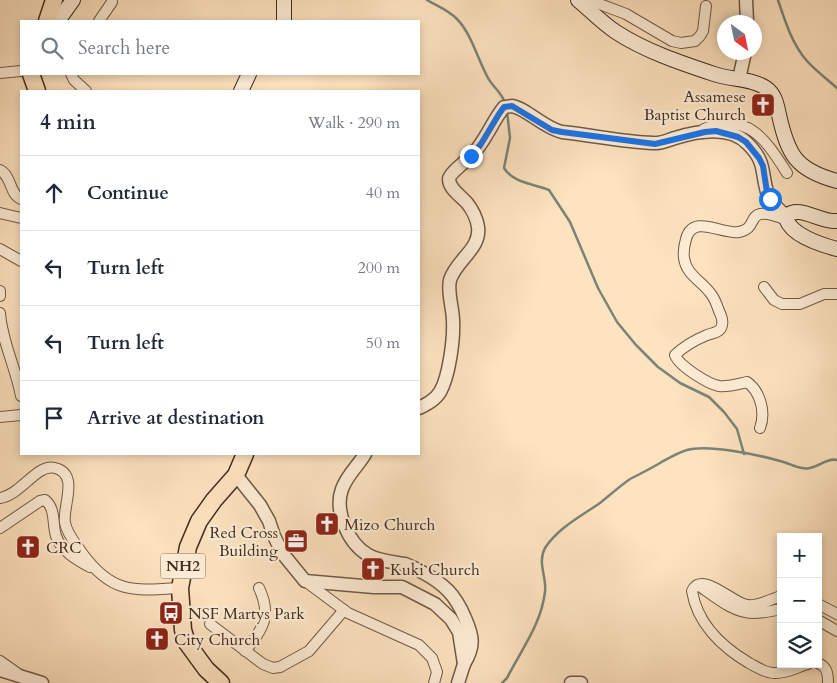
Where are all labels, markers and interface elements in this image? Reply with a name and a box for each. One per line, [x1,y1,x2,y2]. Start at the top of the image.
north arrow [717,15,762,60]
search box [20,20,420,75]
icon: search [38,34,66,62]
text: Search here [78,35,170,61]
place label: Assamese Baptist Church [644,86,746,126]
church icon: Assamese Baptist Church [750,92,776,118]
text: 4 min [40,108,96,137]
text: Walk · 290 m [308,112,400,134]
route end [460,145,483,168]
icon: ahead [40,179,68,207]
text: Continue [87,180,169,206]
text: 40 m [366,182,400,204]
route start [759,188,782,211]
icon: left [40,254,68,282]
text: Turn left [87,255,164,281]
text: 200 m [358,257,400,279]
icon: left [40,329,68,357]
text: Turn left [87,330,164,356]
text: 50 m [366,332,400,354]
icon: arrive [40,404,68,432]
text: Arrive at destination [87,405,264,431]
church icon: Mizo Church [314,511,340,537]
place label: Mizo Church [344,514,436,536]
place label: Red Cross Building [209,522,278,562]
office icon: Red Cross Building [283,528,309,554]
map controls [777,533,822,668]
button: + [777,533,822,578]
church icon: CRC [15,534,41,560]
place label: CRC [46,537,82,559]
road number: NH2 [160,554,206,578]
church icon: Kuki Church [360,556,386,582]
place label: Kuki Church [390,559,480,581]
button: − [777,578,822,623]
bus stop icon: NSF Martys Park [158,600,184,626]
place label: NSF Martys Park [188,603,305,625]
button: layers [777,623,822,668]
church icon: City Church [144,626,170,652]
place label: City Church [174,629,260,651]

